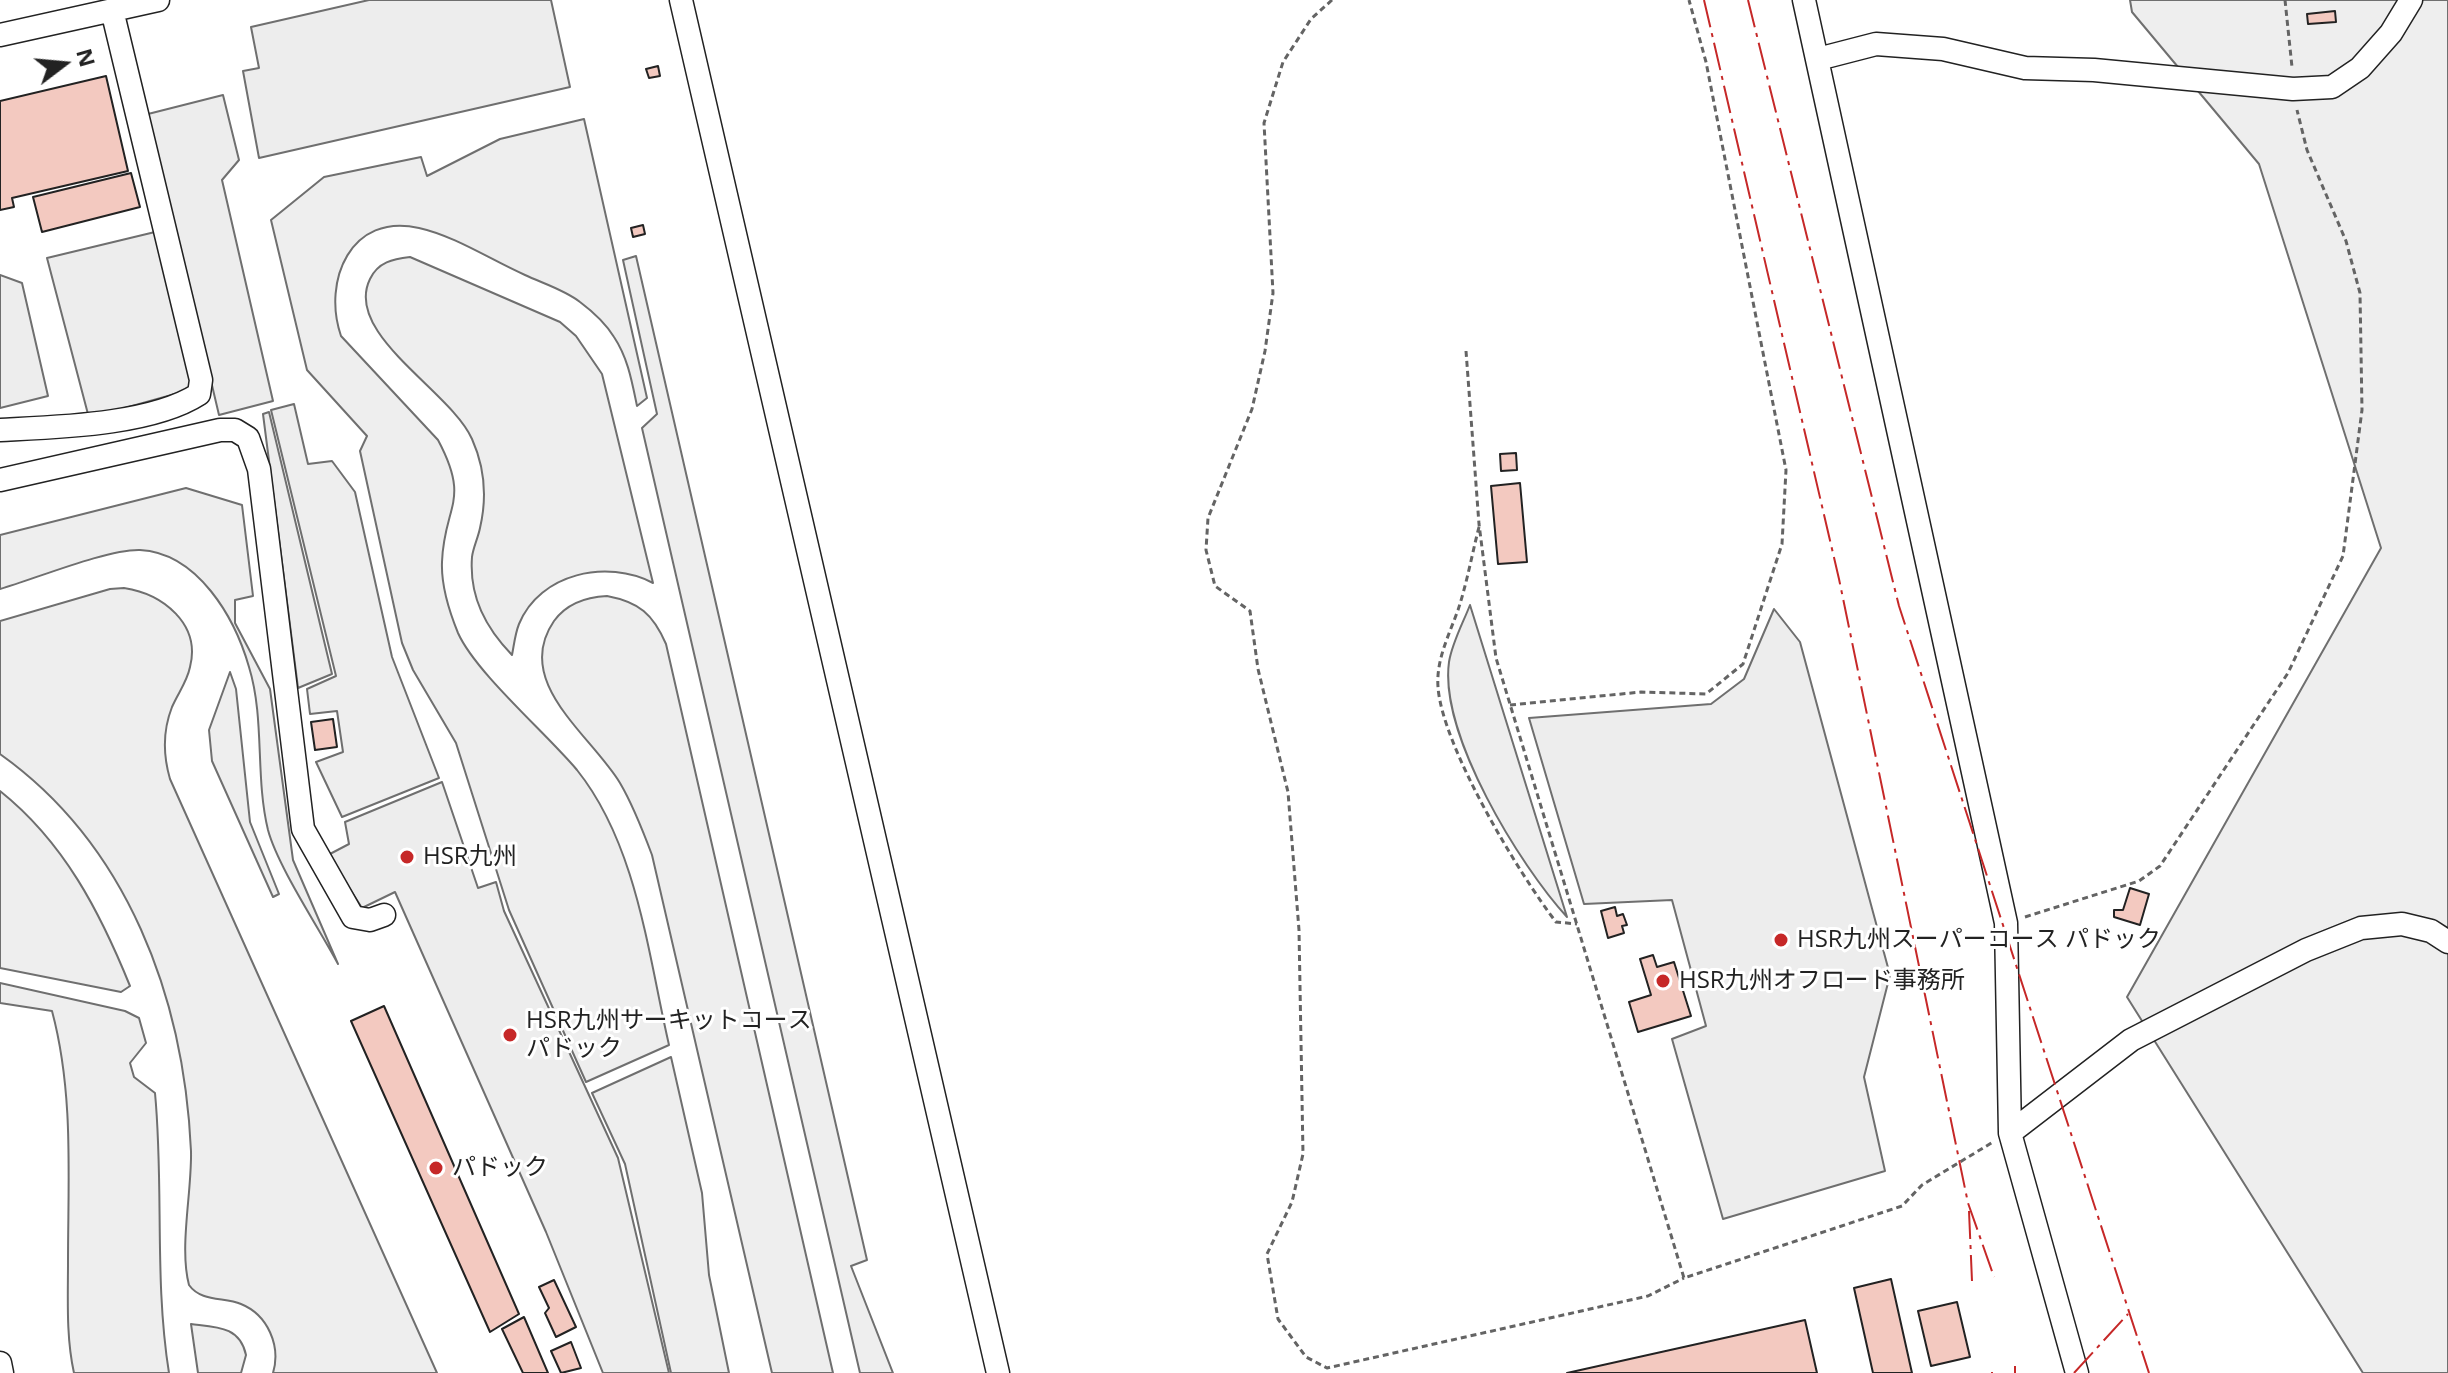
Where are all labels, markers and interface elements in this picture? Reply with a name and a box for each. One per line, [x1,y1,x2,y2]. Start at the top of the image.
north arrow [24,24,104,104]
text: N [70,45,104,70]
place label: HSR九州 [423,843,517,871]
marker: HSR九州 [398,848,416,866]
place label: HSR九州スーパーコース パドック [1797,926,2161,954]
marker: HSR九州スーパーコース パドック [1772,931,1790,949]
place label: HSR九州オフロード事務所 [1679,967,1965,995]
marker: HSR九州オフロード事務所 [1654,972,1672,990]
place label: HSR九州サーキットコース パドック [526,1007,812,1063]
marker: HSR九州サーキットコース パドック [501,1026,519,1044]
place label: パドック [452,1154,548,1182]
marker: パドック [427,1159,445,1177]

